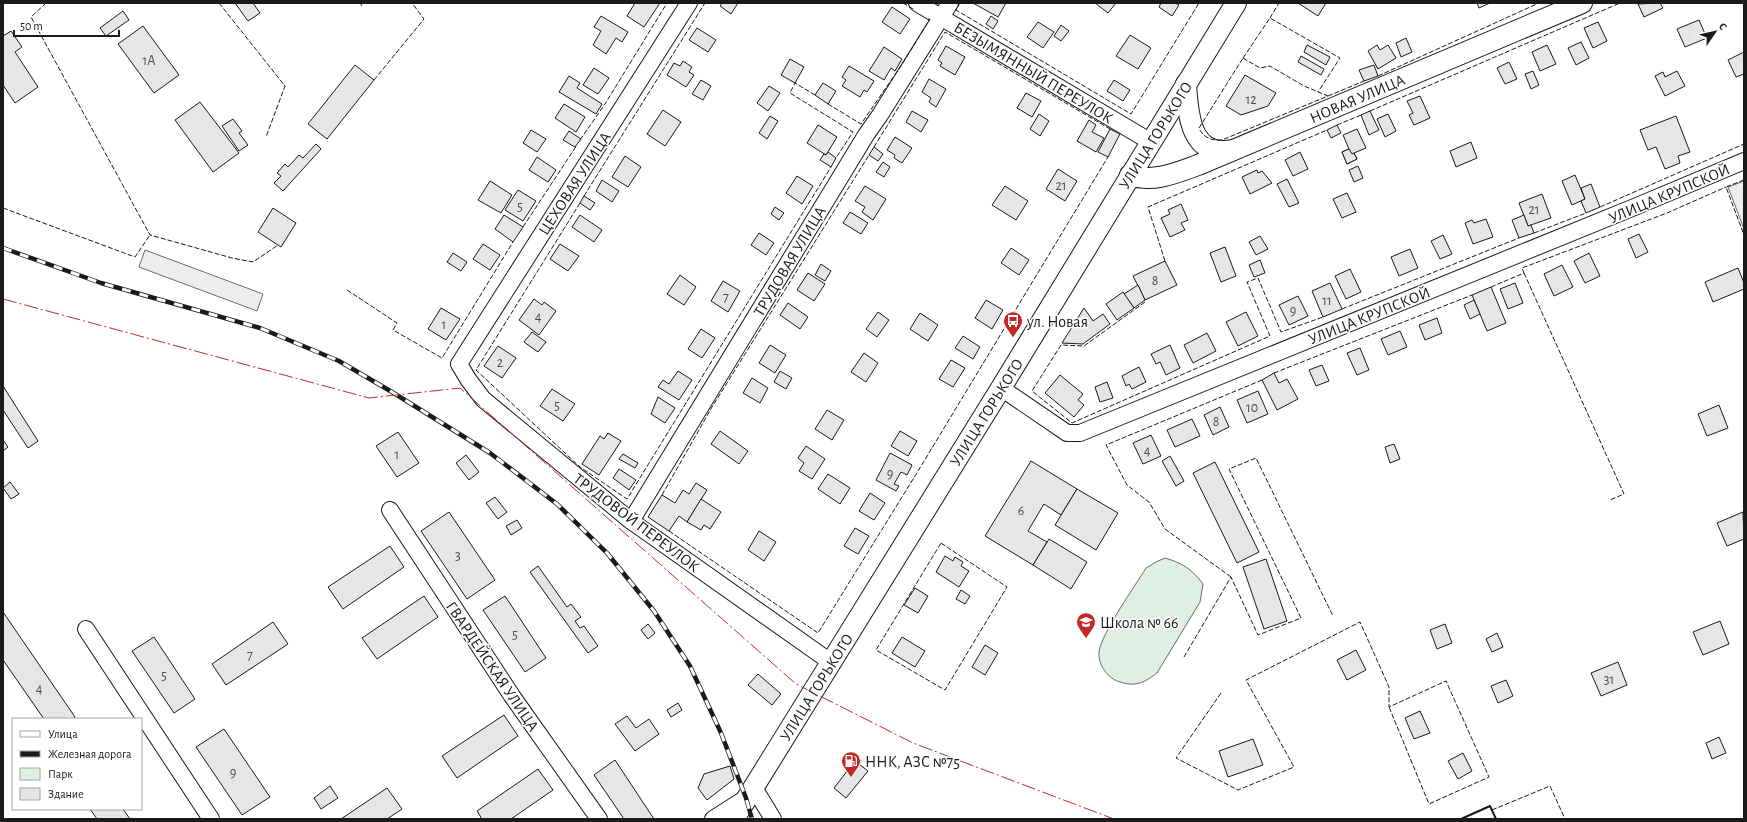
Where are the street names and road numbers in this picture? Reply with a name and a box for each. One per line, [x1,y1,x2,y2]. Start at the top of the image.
street label: БЕЗЫМЯННЫЙ ПЕРЕУЛОК [951,18,1116,127]
street label: НОВАЯ УЛИЦА [1307,71,1408,126]
street label: УЛИЦА ГОРЬКОГО [1116,79,1195,192]
street label: ЦЕХОВАЯ УЛИЦА [536,129,614,238]
street label: УЛИЦА КРУПСКОЙ [1606,160,1732,227]
street label: ТРУДОВАЯ УЛИЦА [751,203,829,319]
street label: УЛИЦА КРУПСКОЙ [1306,283,1433,348]
street label: УЛИЦА ГОРЬКОГО [947,356,1026,469]
street label: ТРУДОВОЙ ПЕРЕУЛОК [571,470,703,575]
street label: ГВАРДЕЙСКАЯ УЛИЦА [443,598,543,735]
street label: УЛИЦА ГОРЬКОГО [777,631,856,744]

